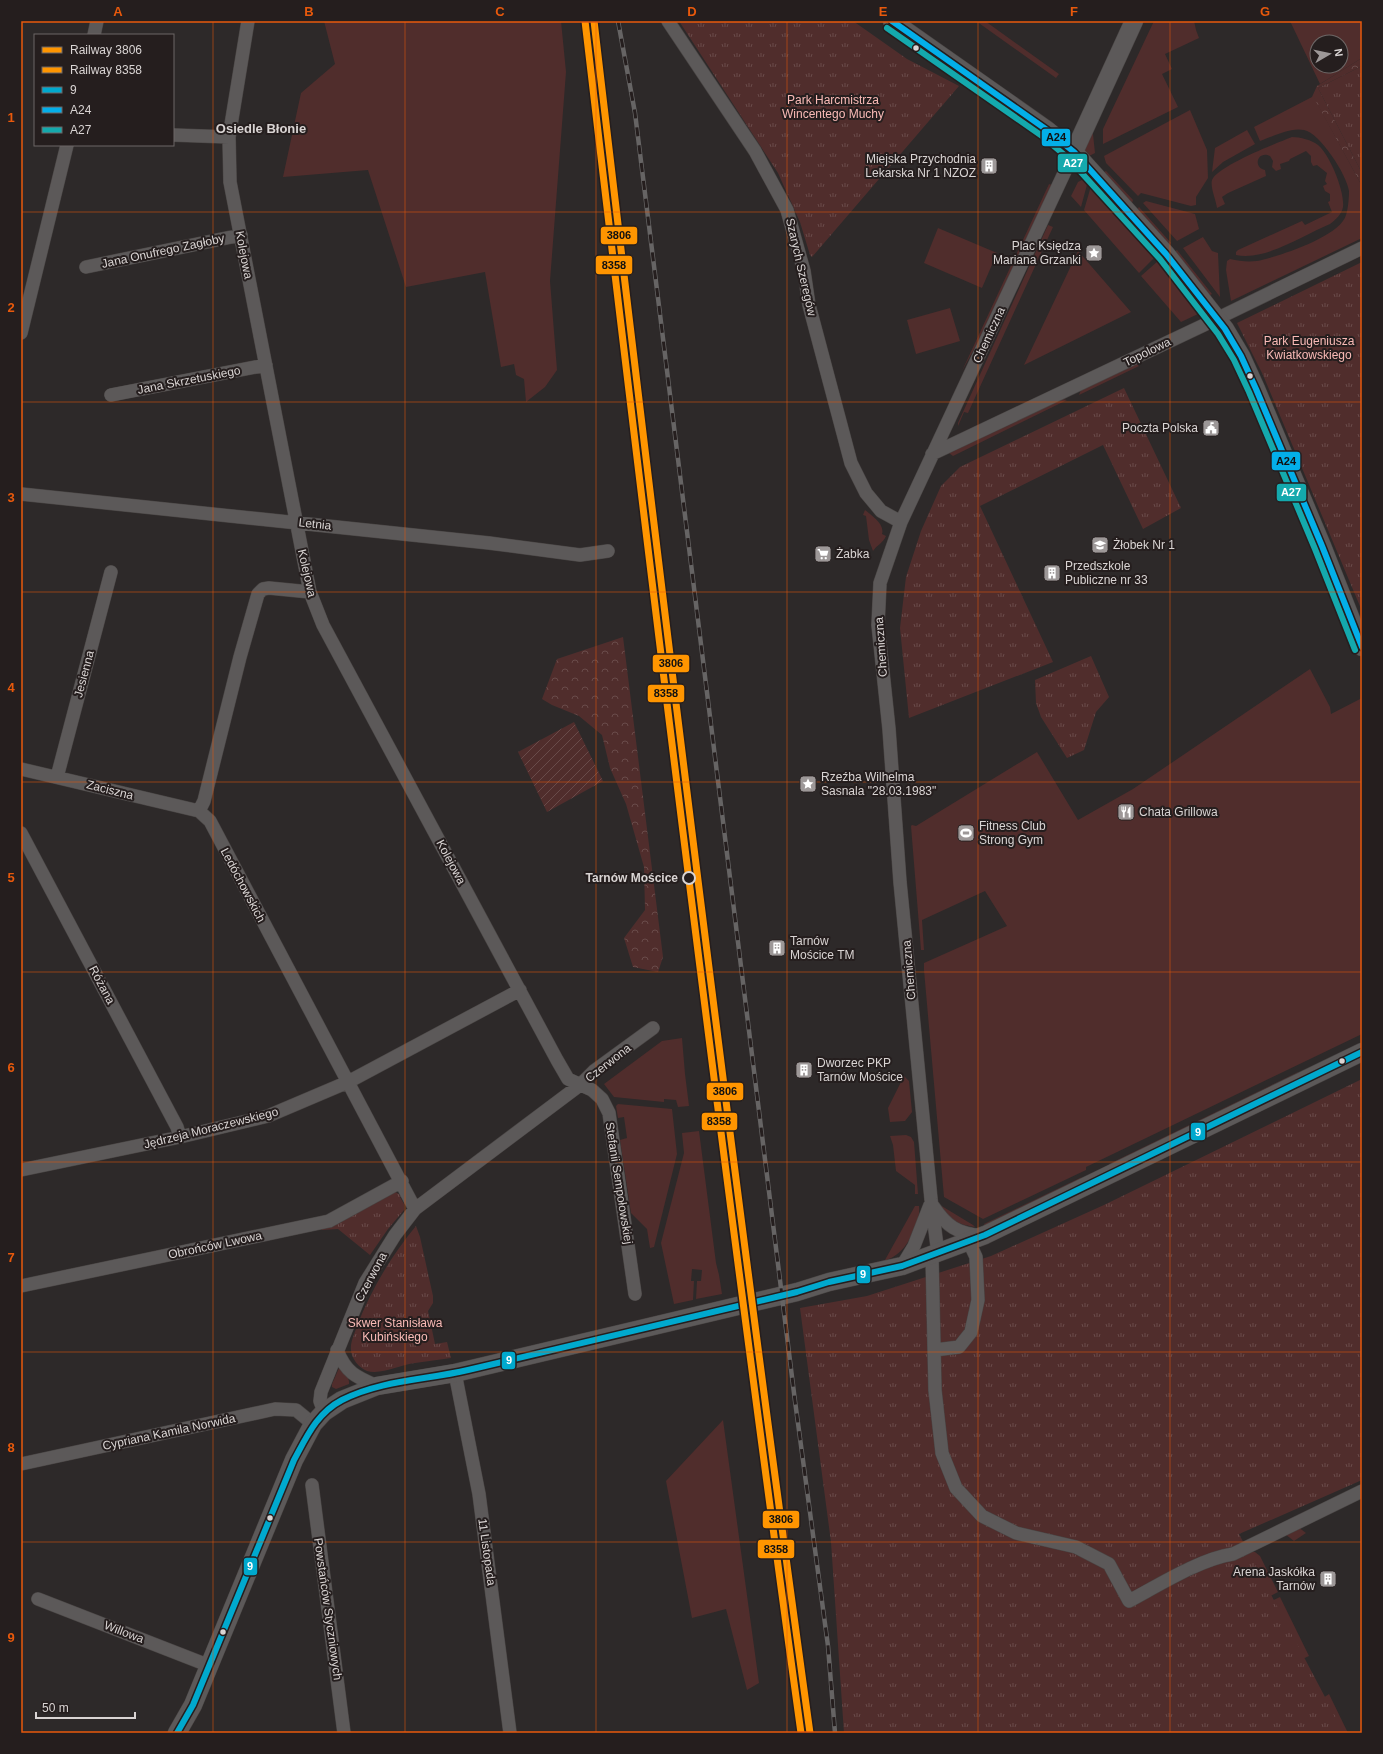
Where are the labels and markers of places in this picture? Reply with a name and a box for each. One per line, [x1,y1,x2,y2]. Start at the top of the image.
unlabelled marker [911,43,921,53]
place label: Miejska Przychodnia Lekarska Nr 1 NZOZ [865,152,976,180]
building icon: Miejska Przychodnia Lekarska Nr 1 NZOZ [979,156,999,176]
place label: Plac Księdza Mariana Grzanki [993,239,1081,267]
place icon: Plac Księdza Mariana Grzanki [1084,243,1104,263]
unlabelled marker [1245,371,1255,381]
public building icon: Poczta Polska [1201,418,1221,438]
place label: Poczta Polska [1122,421,1198,435]
school or university icon: Żłobek Nr 1 [1090,535,1110,555]
place label: Żłobek Nr 1 [1113,538,1175,552]
supermarket icon: Żabka [813,544,833,564]
place label: Żabka [836,547,870,561]
place label: Przedszkole Publiczne nr 33 [1065,559,1148,587]
building icon: Przedszkole Publiczne nr 33 [1042,563,1062,583]
place label: Rzeźba Wilhelma Sasnala "28.03.1983" [821,770,936,798]
place icon: Rzeźba Wilhelma Sasnala "28.03.1983" [798,774,818,794]
restaurant icon: Chata Grillowa [1116,802,1136,822]
place label: Chata Grillowa [1139,805,1218,819]
place label: Fitness Club Strong Gym [979,819,1046,847]
sports icon: Fitness Club Strong Gym [956,823,976,843]
place label: Tarnów Mościce [586,871,678,885]
marker: Tarnów Mościce [682,871,696,885]
place label: Tarnów Mościce TM [790,934,854,962]
building icon: Tarnów Mościce TM [767,938,787,958]
place label: Dworzec PKP Tarnów Mościce [817,1056,903,1084]
unlabelled marker [1337,1056,1347,1066]
building icon: Dworzec PKP Tarnów Mościce [794,1060,814,1080]
unlabelled marker [265,1513,275,1523]
place label: Arena Jaskółka Tarnów [1233,1565,1315,1593]
building icon: Arena Jaskółka Tarnów [1318,1569,1338,1589]
unlabelled marker [218,1627,228,1637]

